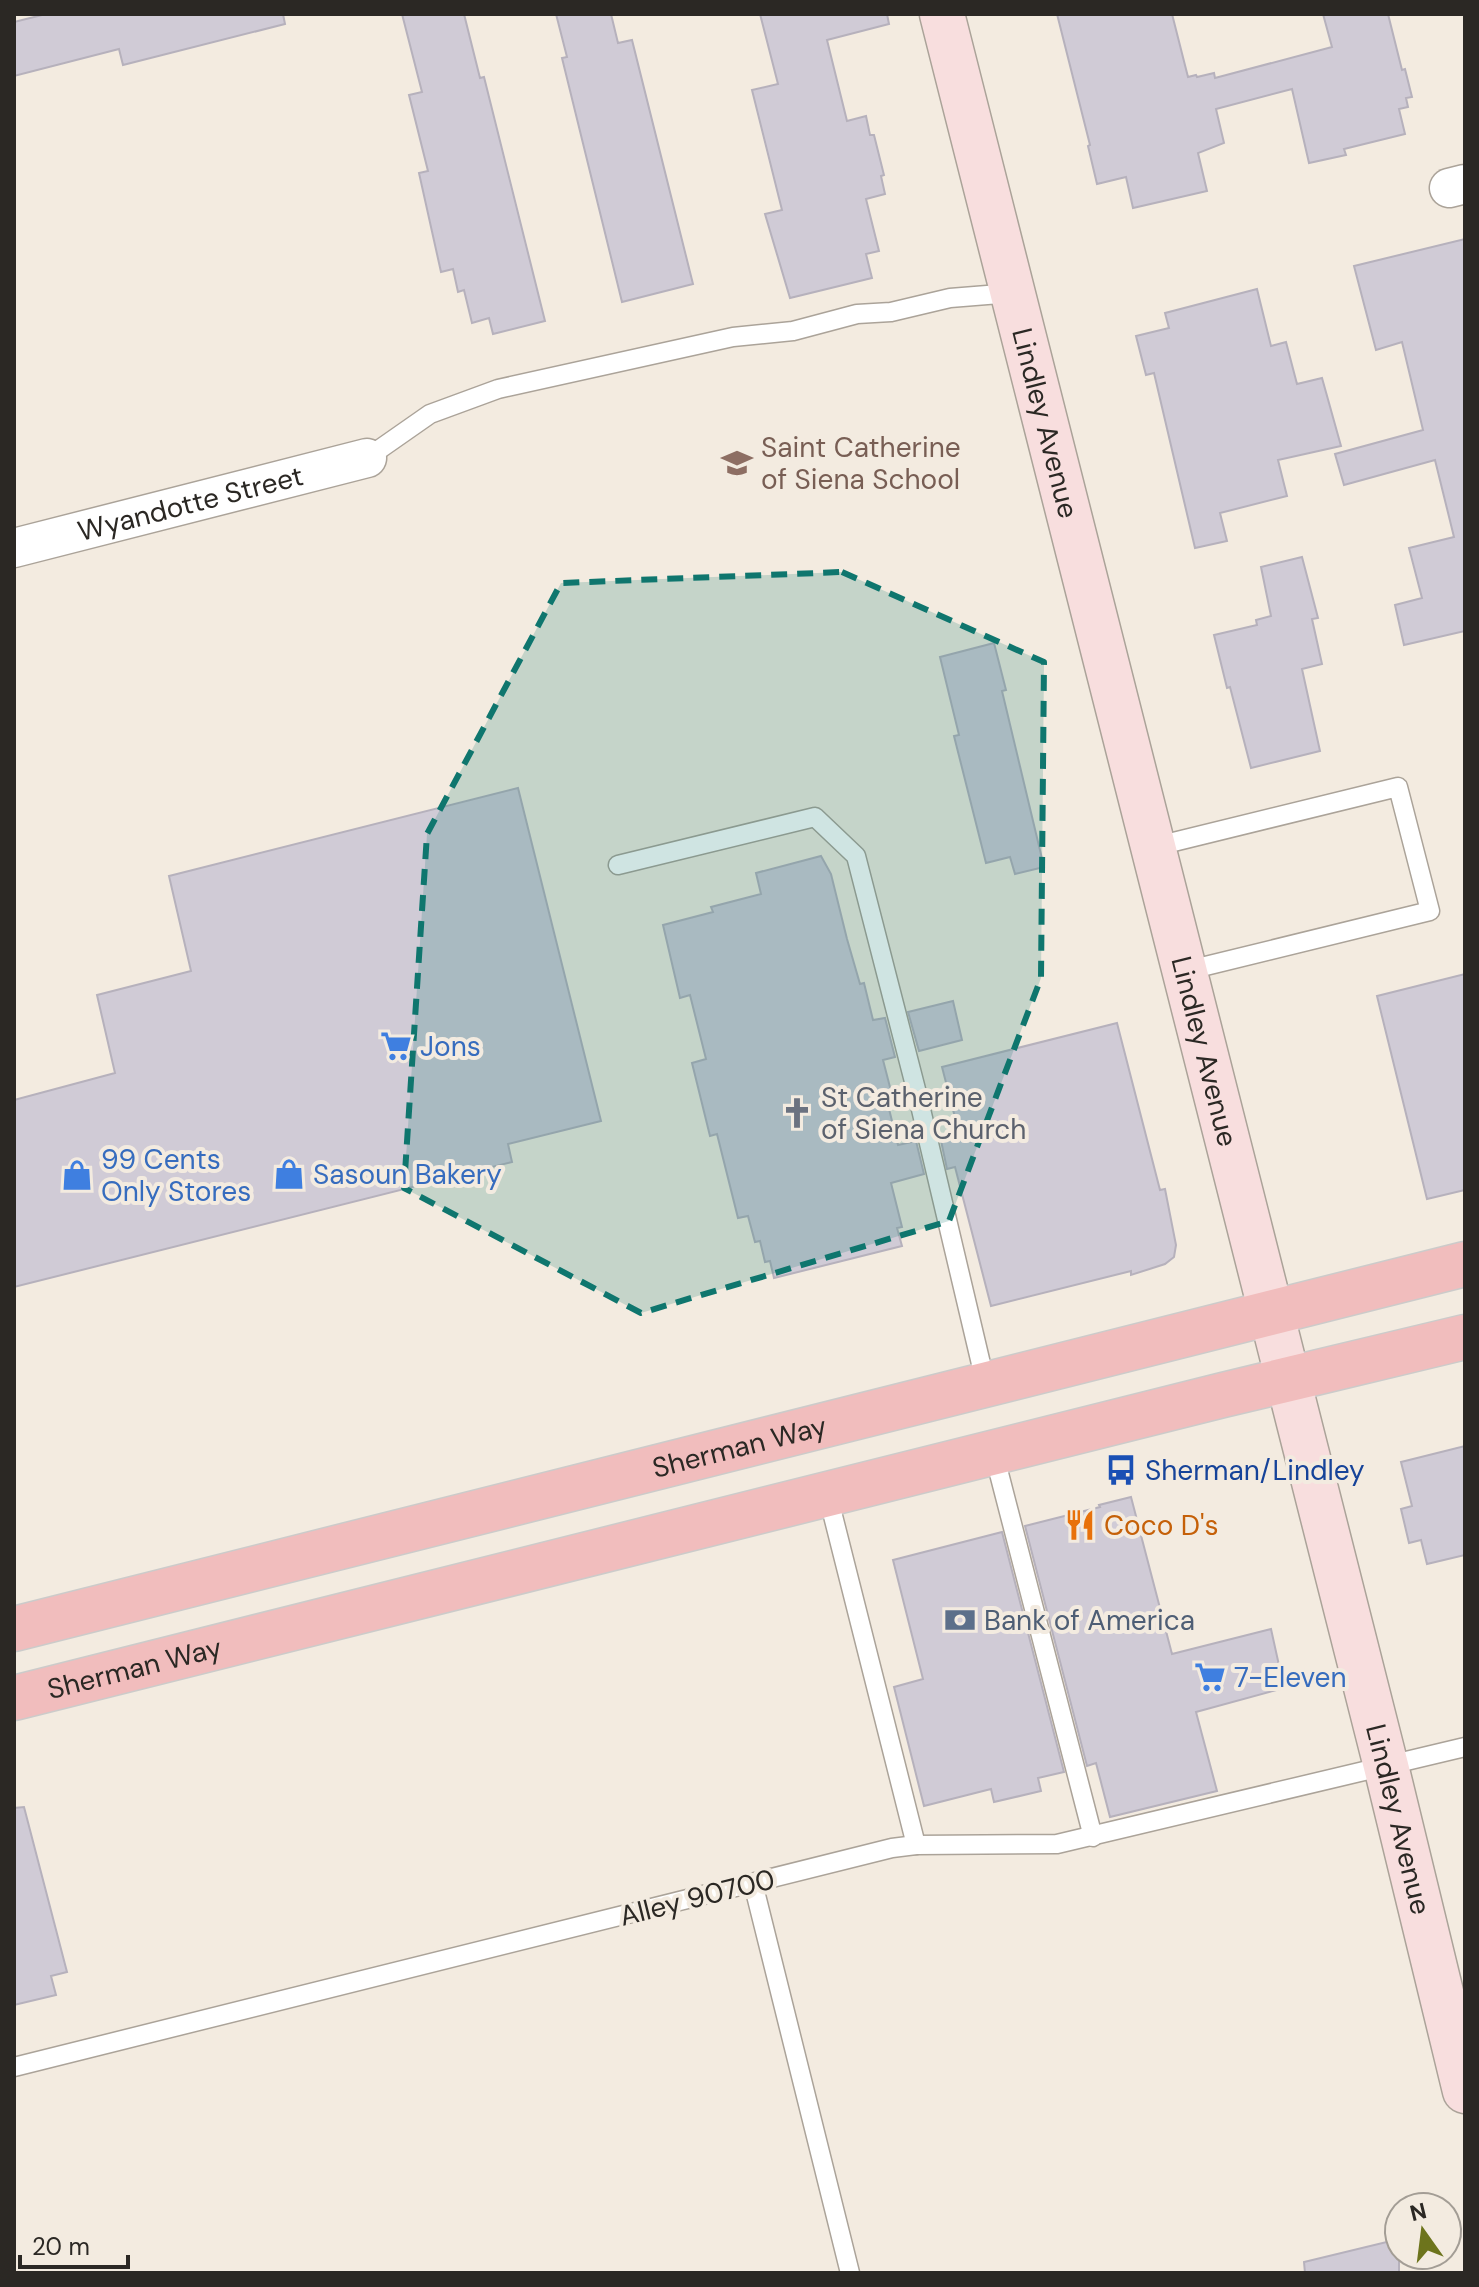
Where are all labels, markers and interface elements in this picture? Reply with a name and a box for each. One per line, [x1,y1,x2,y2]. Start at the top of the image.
street label: Lindley Avenue [1003,324,1087,522]
place label: Saint Catherine of Siena School [761,429,961,498]
school or university icon: Saint Catherine of Siena School [720,446,754,480]
street label: Wyandotte Street [74,457,307,550]
street label: Lindley Avenue [1162,952,1246,1150]
place label: Jons [420,1028,481,1065]
supermarket icon: Jons [379,1029,413,1063]
place label: St Catherine of Siena Church [821,1079,1026,1148]
church icon: St Catherine of Siena Church [780,1096,814,1130]
place label: 99 Cents Only Stores [101,1141,251,1210]
place label: Sasoun Bakery [313,1156,502,1193]
shop icon: Sasoun Bakery [272,1157,306,1191]
shop icon: 99 Cents Only Stores [60,1158,94,1192]
street label: Sherman Way [648,1407,831,1487]
place label: Sherman/Lindley [1145,1452,1365,1489]
bus stop icon: Sherman/Lindley [1104,1453,1138,1487]
place label: Coco D's [1104,1507,1219,1544]
restaurant icon: Coco D's [1063,1508,1097,1542]
place label: Bank of America [984,1602,1195,1639]
bank icon: Bank of America [943,1603,977,1637]
street label: Sherman Way [43,1629,225,1708]
place label: 7-Eleven [1234,1659,1347,1696]
supermarket icon: 7-Eleven [1193,1660,1227,1694]
street label: Lindley Avenue [1357,1720,1439,1918]
street label: Alley 90700 [616,1860,779,1935]
north arrow [1383,2191,1463,2271]
text: N [1407,2196,1430,2228]
scale bar [20,2219,128,2269]
text: 20 m [32,2231,90,2262]

